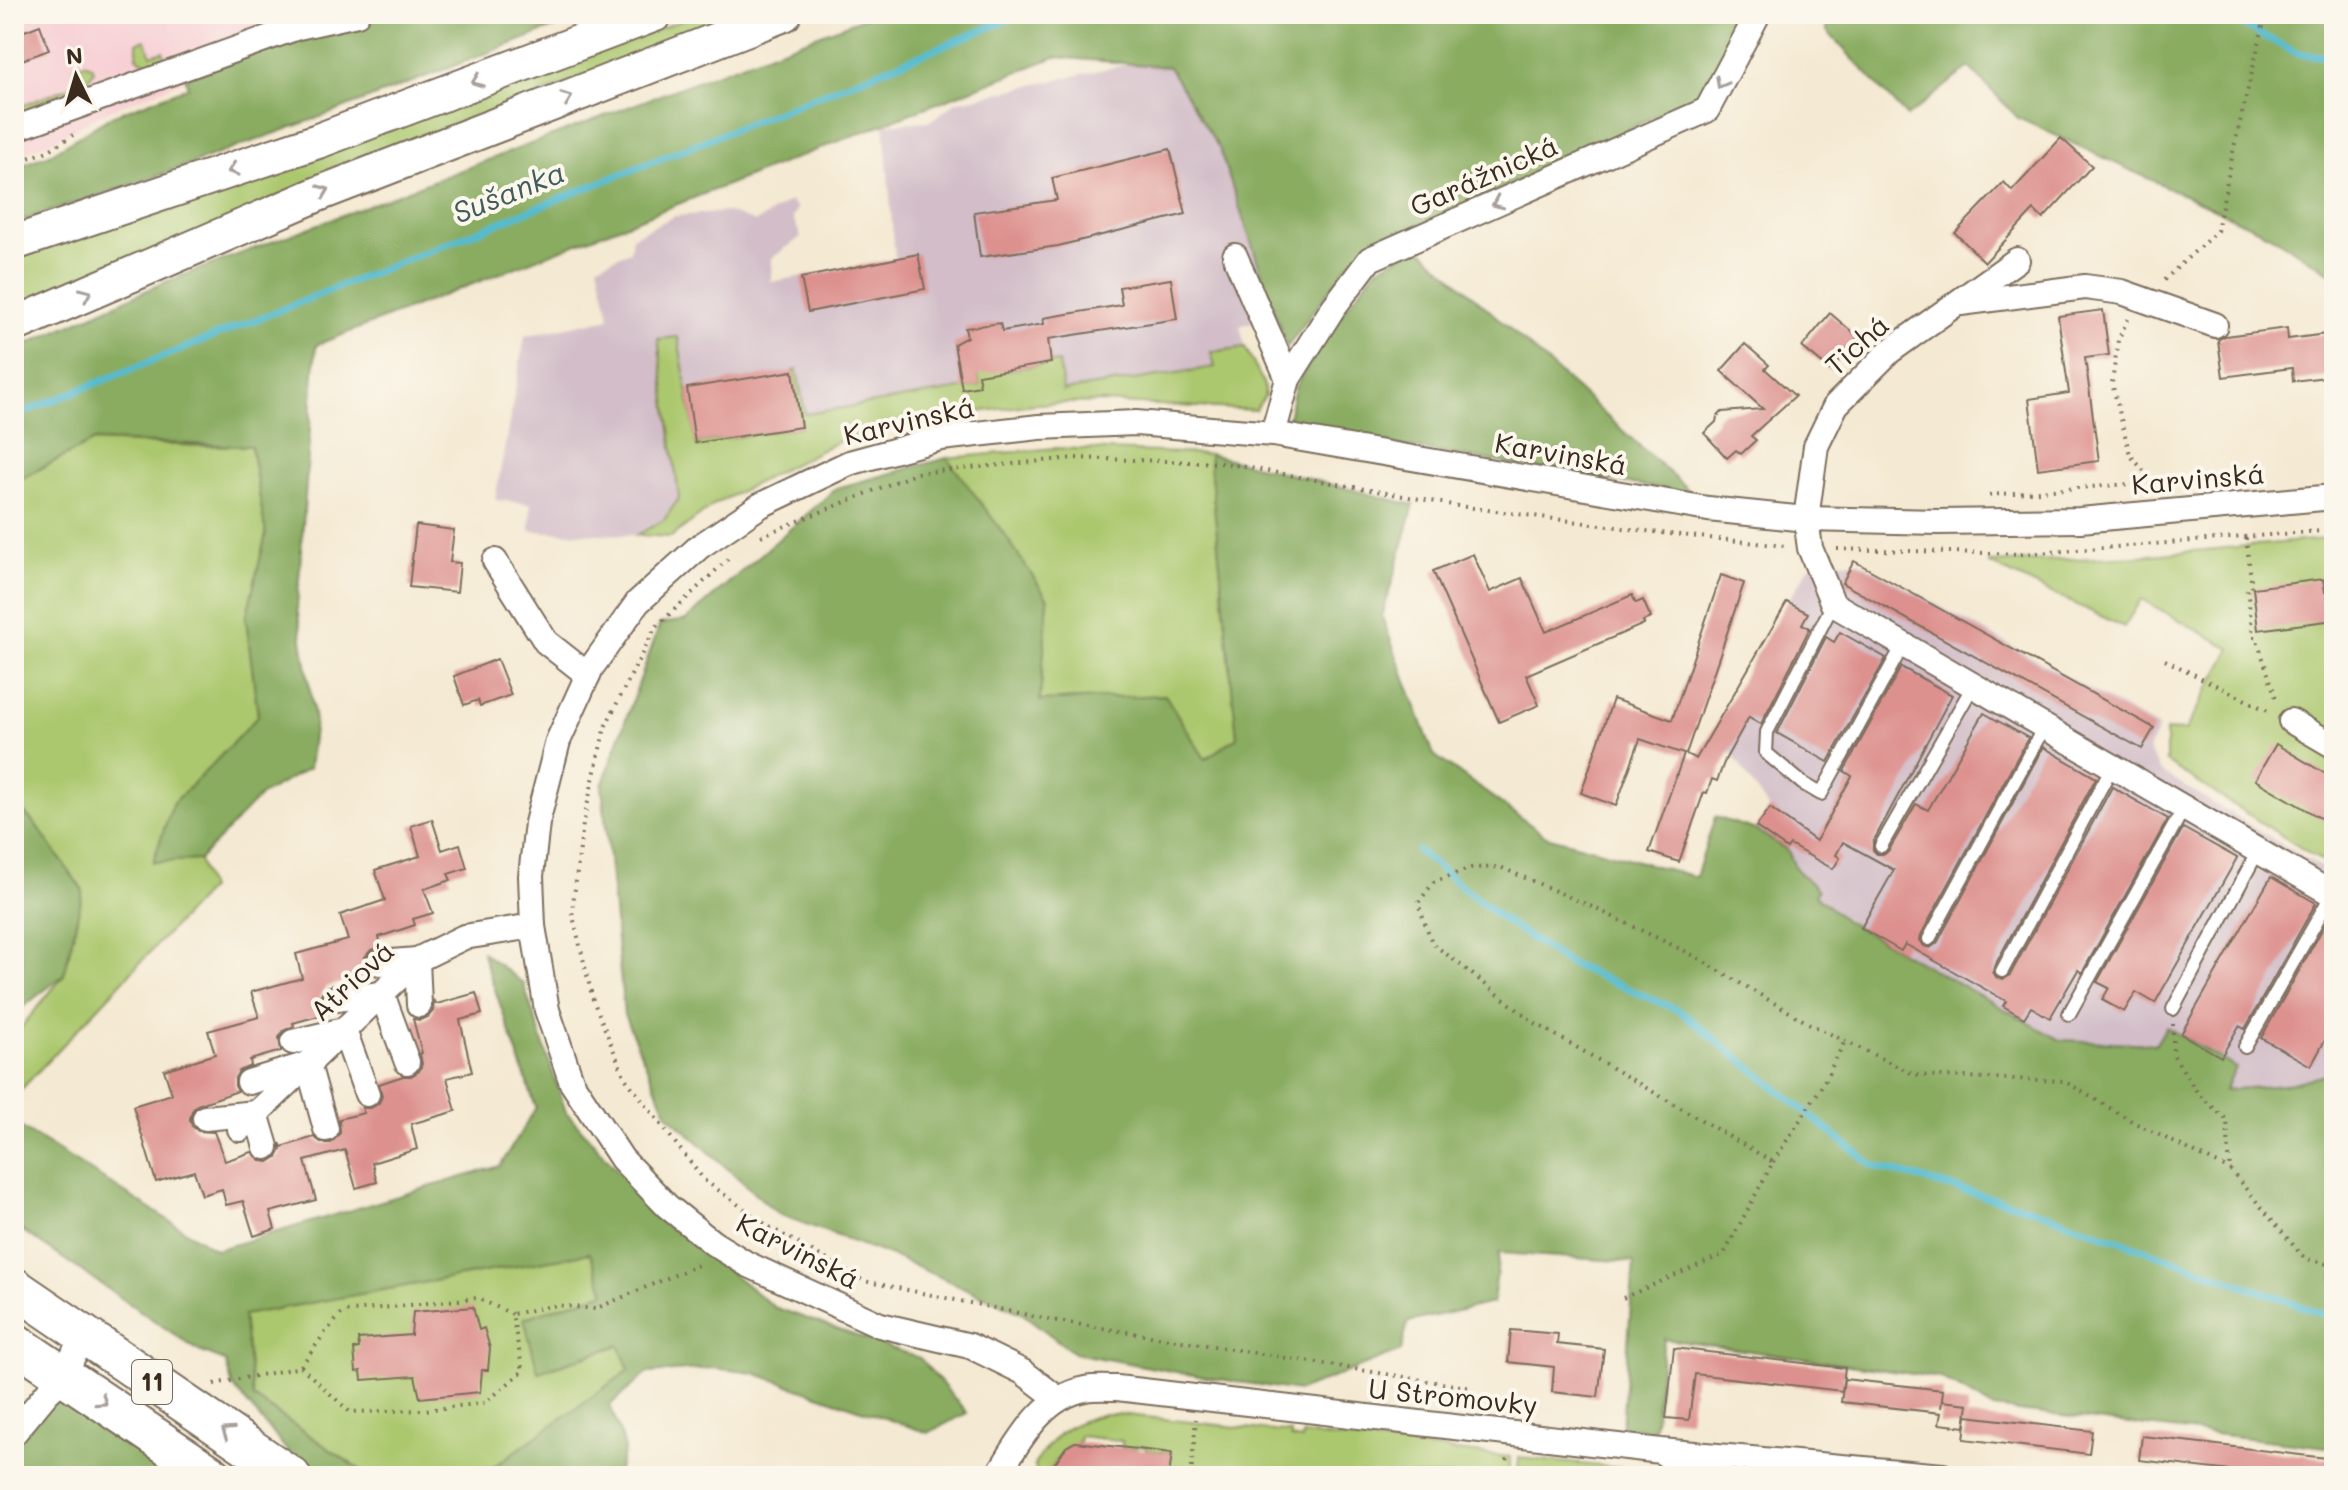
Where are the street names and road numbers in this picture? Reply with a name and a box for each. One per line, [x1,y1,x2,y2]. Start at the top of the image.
street label: Garážnická [1404,126,1563,224]
street label: Tichá [1817,306,1896,382]
street label: Karvinská [840,387,978,453]
street label: Karvinská [1492,424,1630,482]
street label: Karvinská [2130,454,2266,502]
street label: Atriová [302,932,401,1028]
street label: Karvinská [731,1204,866,1296]
road number: 11 [132,1360,172,1404]
street label: U Stromovky [1367,1369,1539,1423]

